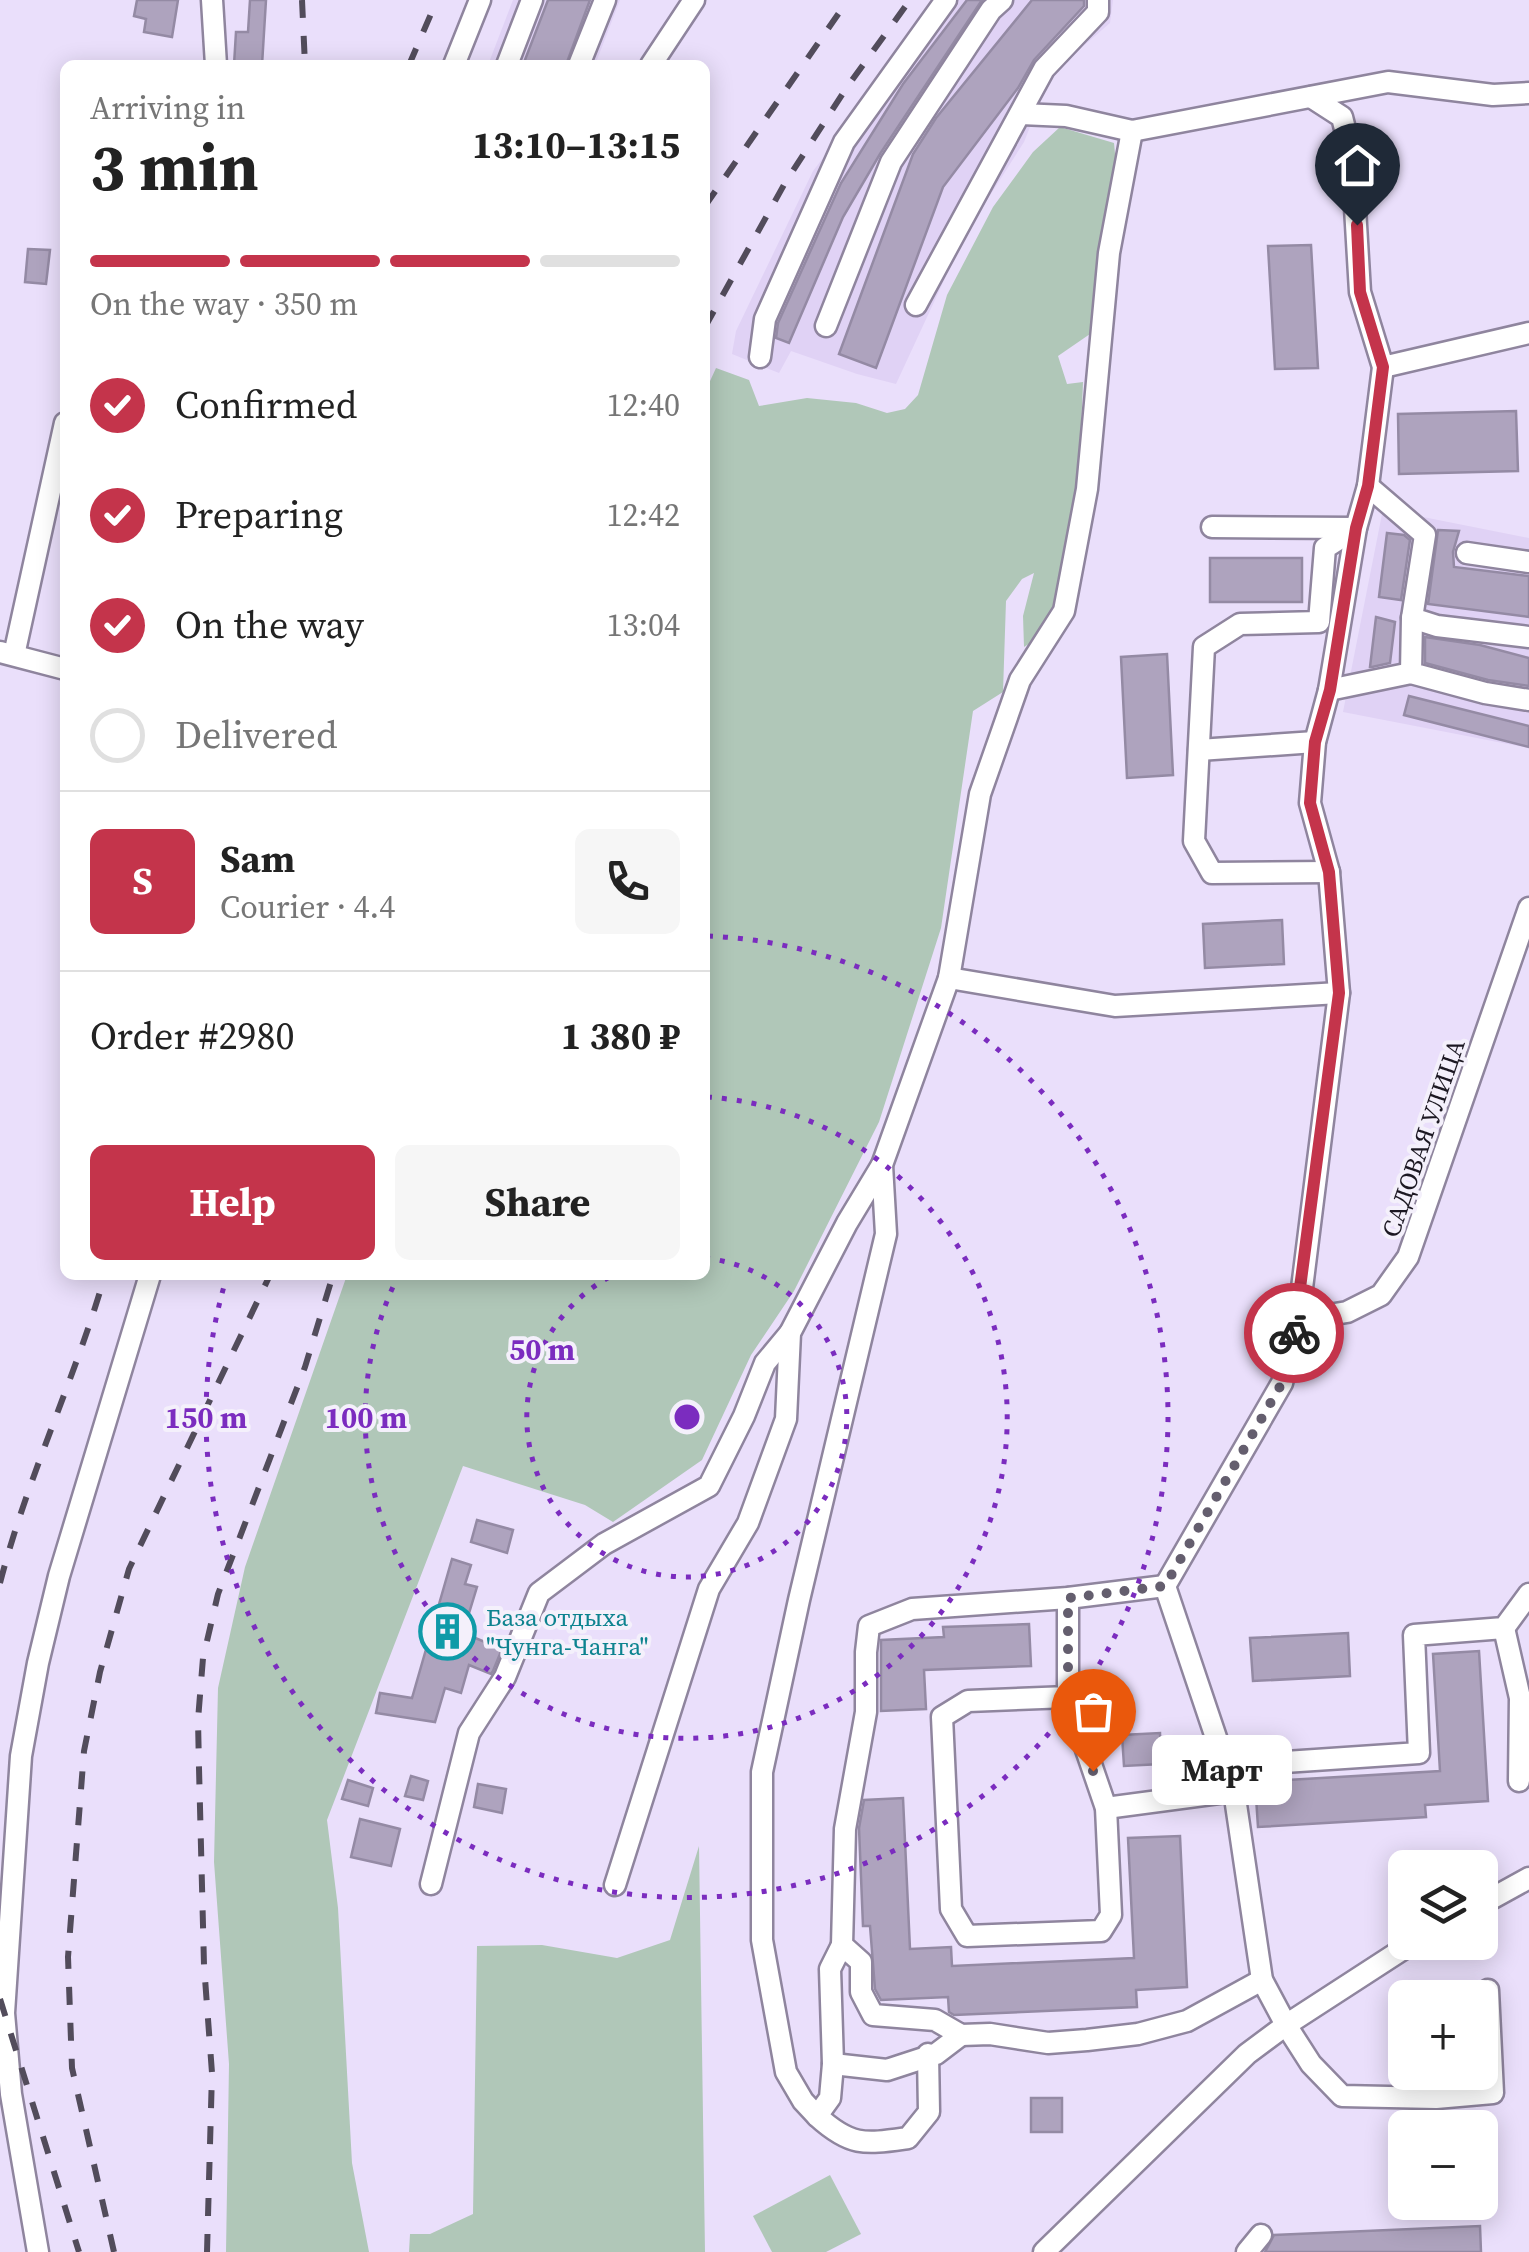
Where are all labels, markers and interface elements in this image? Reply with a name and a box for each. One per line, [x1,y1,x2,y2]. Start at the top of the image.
text: Arriving in [90,86,245,130]
text: 13:10–13:15 [472,119,680,171]
text: 3 min [90,123,259,212]
pin [1315,123,1400,226]
icon: home [1330,138,1385,193]
text: On the way · 350 m [90,282,358,326]
icon: check [90,378,145,433]
text: Confirmed [175,379,357,431]
text: 12:40 [606,383,680,427]
icon: check [90,488,145,543]
text: Preparing [175,489,343,541]
text: 12:42 [606,493,680,537]
icon: check [90,598,145,653]
text: On the way [175,599,364,651]
text: 13:04 [606,603,680,647]
text: Delivered [175,709,338,761]
button: phone [575,829,680,934]
text: Sam [220,833,295,885]
text: S [132,855,153,907]
text: Courier · 4.4 [220,885,395,929]
text: Order #2980 [90,1010,294,1062]
text: 1 380 ₽ [561,1010,680,1062]
street label: САДОВАЯ УЛИЦА [1373,1034,1473,1242]
button: Help [90,1145,375,1260]
button: Share [395,1145,680,1260]
courier [1244,1283,1344,1383]
icon: bike [1267,1306,1322,1361]
text: 50 m [509,1329,575,1370]
text: 150 m [165,1397,247,1438]
text: 100 m [325,1397,407,1438]
centre of rings [669,1399,705,1435]
place label: База отдыха "Чунга-Чанга" [486,1600,649,1663]
building icon: База отдыха "Чунга-Чанга" [417,1601,477,1661]
pin [1051,1669,1136,1772]
icon: bag [1066,1684,1121,1739]
callout: Март [1153,1736,1293,1806]
text: Март [1181,1748,1263,1792]
map controls [1388,1850,1498,2220]
button: layers [1388,1850,1498,1960]
button: + [1388,1980,1498,2090]
button: − [1388,2110,1498,2220]

